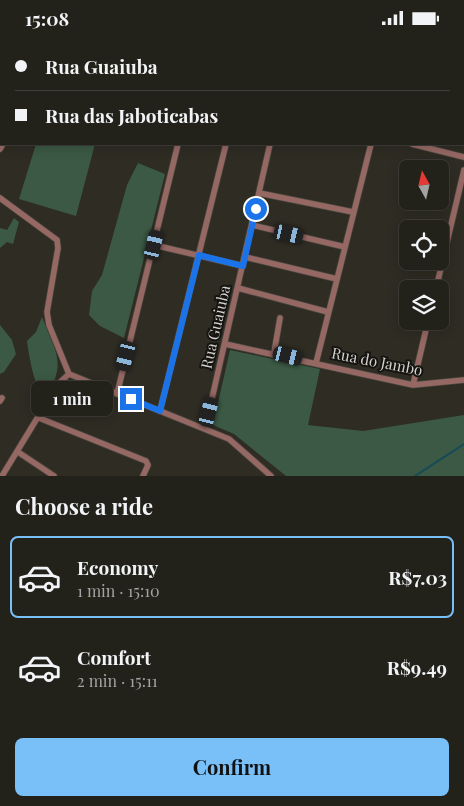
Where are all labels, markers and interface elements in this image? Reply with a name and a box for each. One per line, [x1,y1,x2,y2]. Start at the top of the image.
text: 15:08 [25,5,69,31]
text: Rua Guaiuba [45,53,158,79]
text: Rua das Jaboticabas [45,102,218,128]
north arrow [399,160,449,210]
map controls [399,160,449,330]
route start [245,198,267,220]
button: locate [399,220,449,270]
car [272,223,305,245]
car [143,229,164,261]
button: layers [399,280,449,330]
street label: Rua Guaiuba [196,282,234,371]
car [115,340,136,372]
street label: Rua do Jambo [330,342,424,380]
car [271,345,304,367]
callout: 1 min [31,381,114,417]
text: 1 min [52,388,92,409]
route end [120,388,142,410]
car [198,396,219,428]
text: Choose a ride [15,491,153,521]
text: Economy [77,554,158,580]
icon: car [17,555,62,600]
text: R$7.03 [388,564,447,590]
text: 1 min · 15:10 [77,580,160,601]
text: Comfort [77,644,151,670]
icon: car [17,645,62,690]
text: R$9.49 [387,654,447,680]
text: 2 min · 15:11 [77,670,158,691]
button: Confirm [15,738,449,796]

